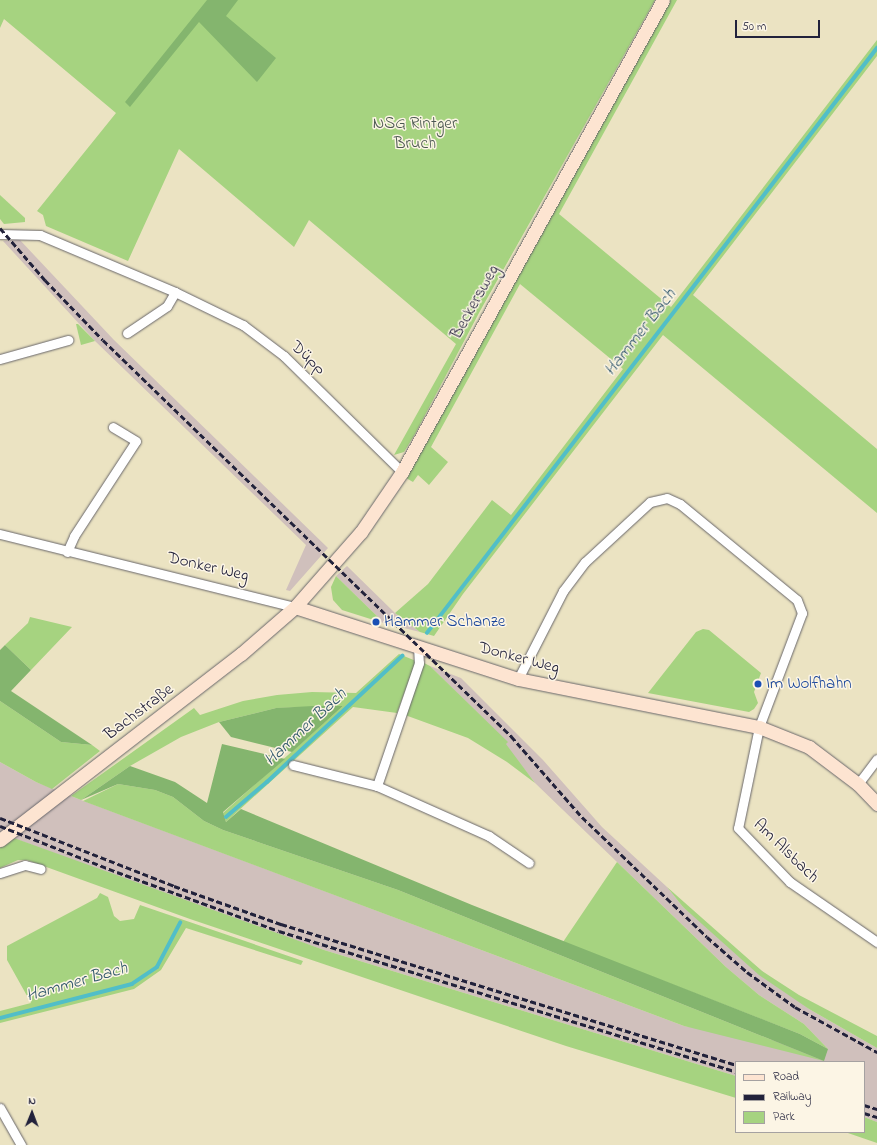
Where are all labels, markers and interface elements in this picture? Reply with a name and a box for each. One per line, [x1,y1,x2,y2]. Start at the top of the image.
scale bar [737,12,822,38]
text: 50 m [742,18,766,36]
park label: NSG Rintger Bruch [373,114,457,154]
street label: Beckersweg [446,261,504,343]
water label: Hammer Bach [600,285,682,381]
street label: Düpp [286,337,330,379]
street label: Donker Weg [165,548,251,586]
place label: Hammer Schanze [384,612,505,632]
marker: Hammer Schanze [371,617,381,627]
street label: Donker Weg [476,637,562,679]
place label: Im Wolfhahn [766,674,852,694]
street label: Bachstraße [100,679,178,745]
marker: Im Wolfhahn [753,679,763,689]
water label: Hammer Bach [260,684,352,772]
street label: Am Alsbach [749,815,823,887]
water label: Hammer Bach [24,958,130,1008]
legend [735,1061,865,1133]
text: Road [773,1068,799,1086]
text: Railway [773,1088,811,1106]
north arrow [12,1093,52,1133]
text: N [28,1093,36,1109]
text: Park [773,1108,795,1126]

